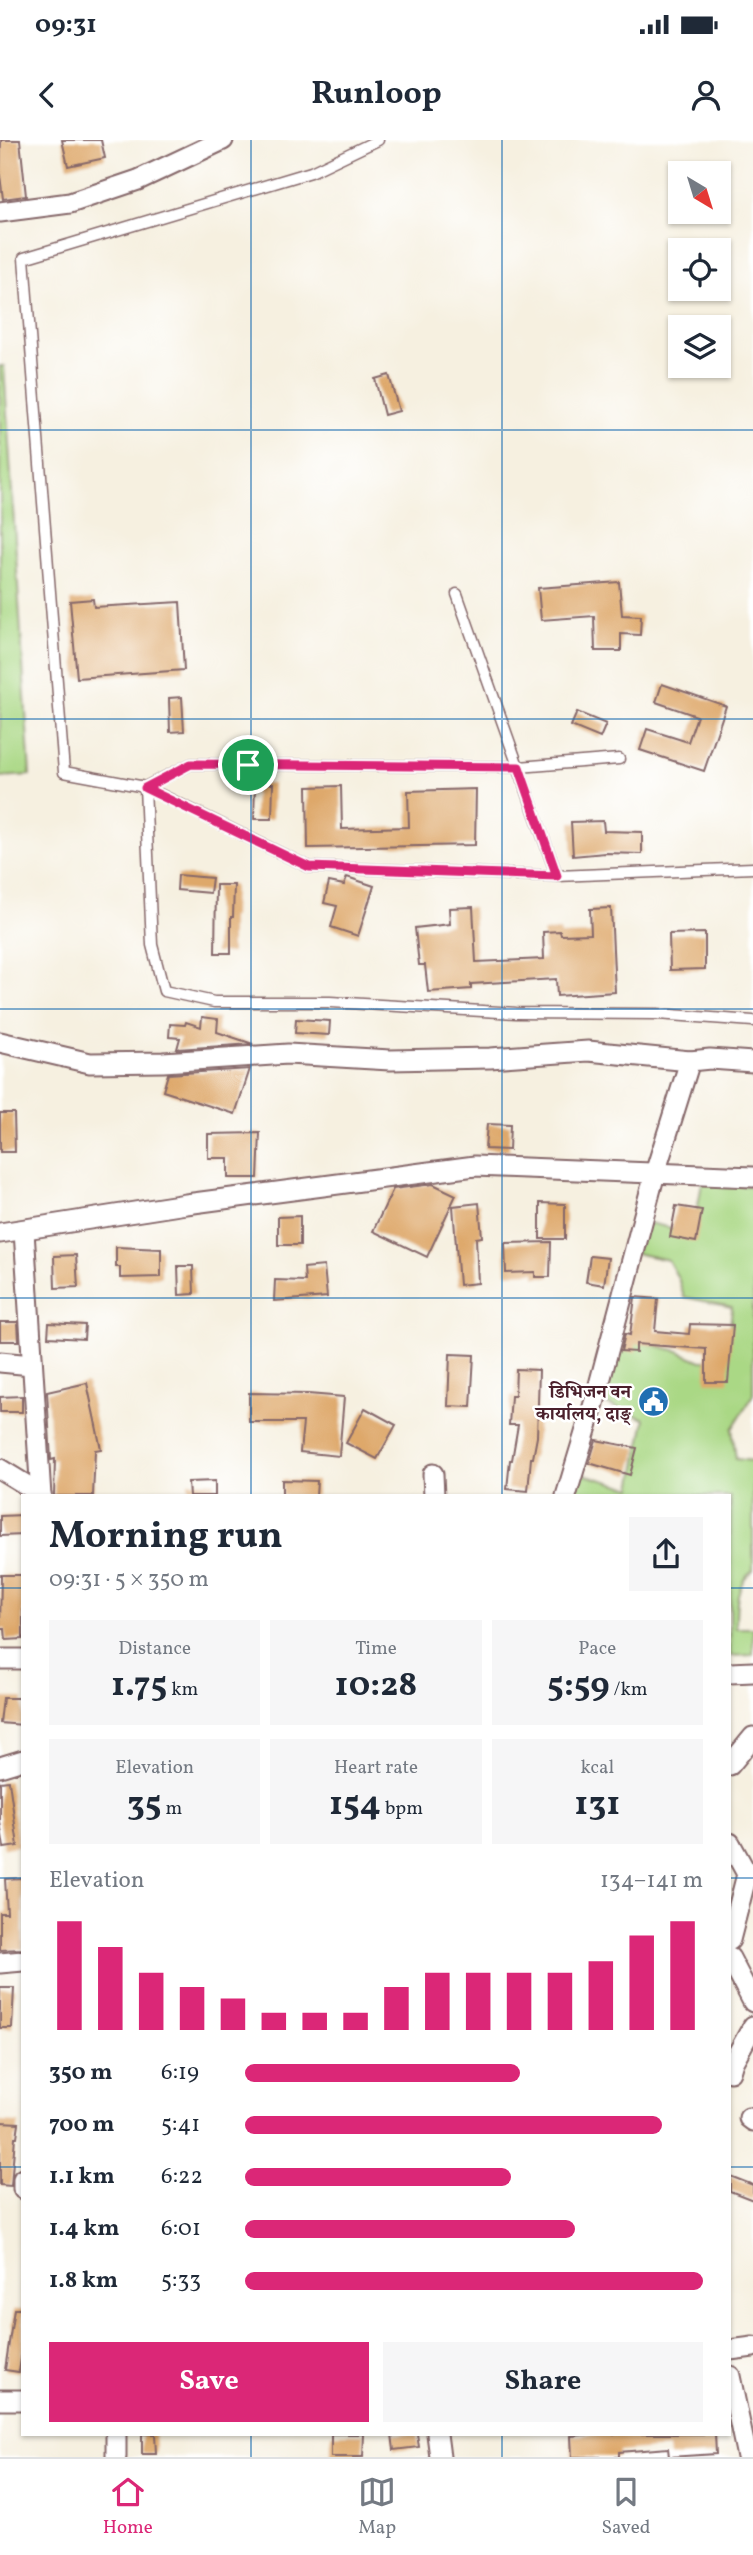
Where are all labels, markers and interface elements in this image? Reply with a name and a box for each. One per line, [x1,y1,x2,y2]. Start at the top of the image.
text: 09:31 [35,7,97,43]
text: Runloop [311,73,442,117]
icon: back [28,76,66,114]
icon: person [687,76,725,114]
north arrow [668,161,732,224]
map controls [668,161,731,378]
button: locate [668,238,731,301]
button: layers [668,315,731,378]
pin [218,735,278,795]
icon: arrive [229,746,267,784]
place label: डिभिजन वन कार्यालय, दाङ् [534,1380,633,1428]
public building icon: डिभिजन वन कार्यालय, दाङ् [637,1385,671,1419]
text: Morning run [49,1511,283,1564]
button: share [629,1517,703,1591]
text: 09:31 · 5 × 350 m [49,1564,209,1596]
text: Distance [118,1636,191,1662]
text: Time [355,1636,397,1662]
text: Pace [578,1636,616,1662]
text: 1.75 [111,1662,167,1710]
text: 10:28 [335,1662,417,1710]
text: 5:59 [547,1662,610,1710]
text: km [167,1677,198,1703]
text: /km [610,1677,648,1703]
text: Elevation [115,1755,194,1781]
text: Heart rate [334,1755,418,1781]
text: kcal [580,1755,614,1781]
text: 35 [127,1781,162,1829]
text: 154 [329,1781,381,1829]
text: 131 [574,1781,620,1829]
text: m [162,1796,182,1822]
text: bpm [381,1796,423,1822]
text: Elevation [49,1865,145,1897]
text: 134–141 m [600,1865,703,1897]
text: 350 m [49,2057,113,2089]
text: 6:19 [161,2057,199,2089]
text: 700 m [49,2109,115,2141]
text: 5:41 [161,2109,200,2141]
text: 1.1 km [49,2161,115,2193]
text: 6:22 [161,2161,203,2193]
text: 1.4 km [49,2213,120,2245]
text: 6:01 [161,2213,201,2245]
text: 1.8 km [49,2265,118,2297]
text: 5:33 [161,2265,201,2297]
button: Save [49,2342,369,2422]
button: Share [383,2342,703,2422]
tab: Home [103,2473,153,2541]
tab: Map [358,2473,396,2541]
tab: Saved [601,2473,650,2541]

